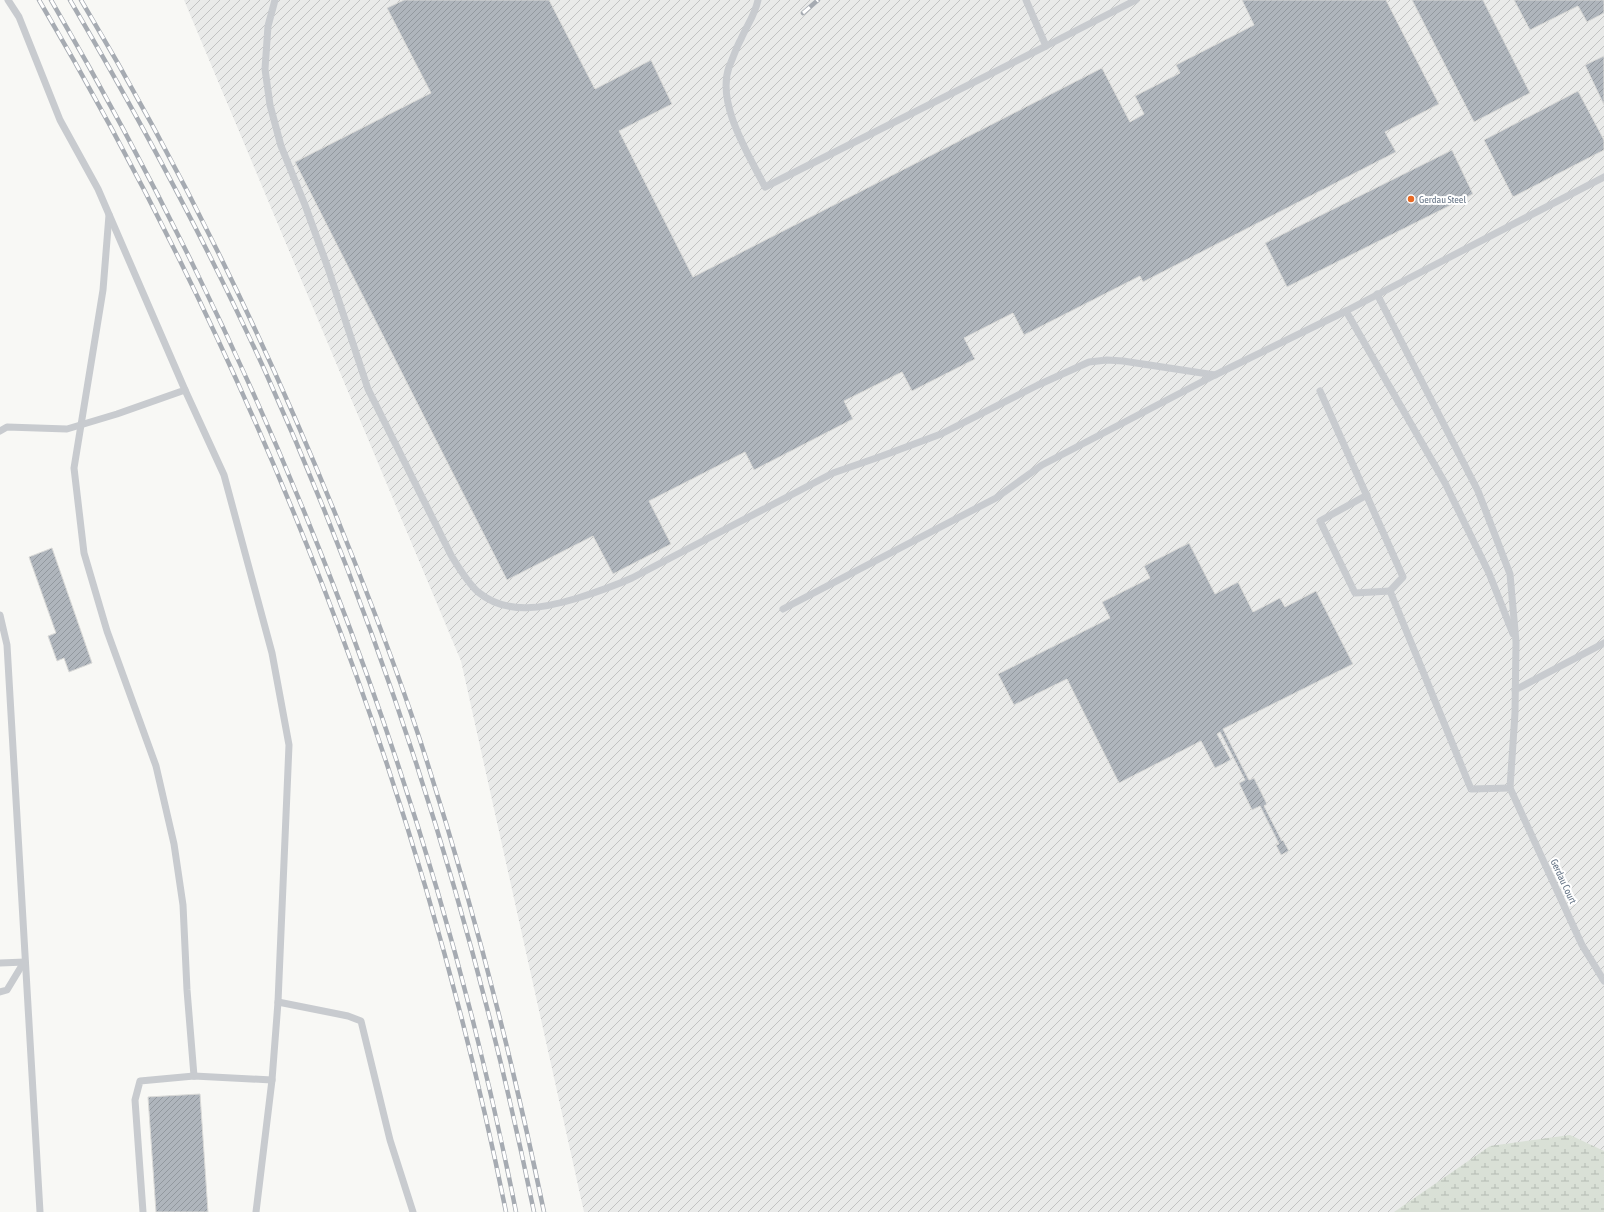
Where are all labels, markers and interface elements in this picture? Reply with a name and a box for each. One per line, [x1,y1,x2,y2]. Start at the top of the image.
marker: Gerdau Steel [1406,194,1416,204]
place label: Gerdau Steel [1419,194,1466,205]
street label: Gerdau Court [1548,857,1579,905]

